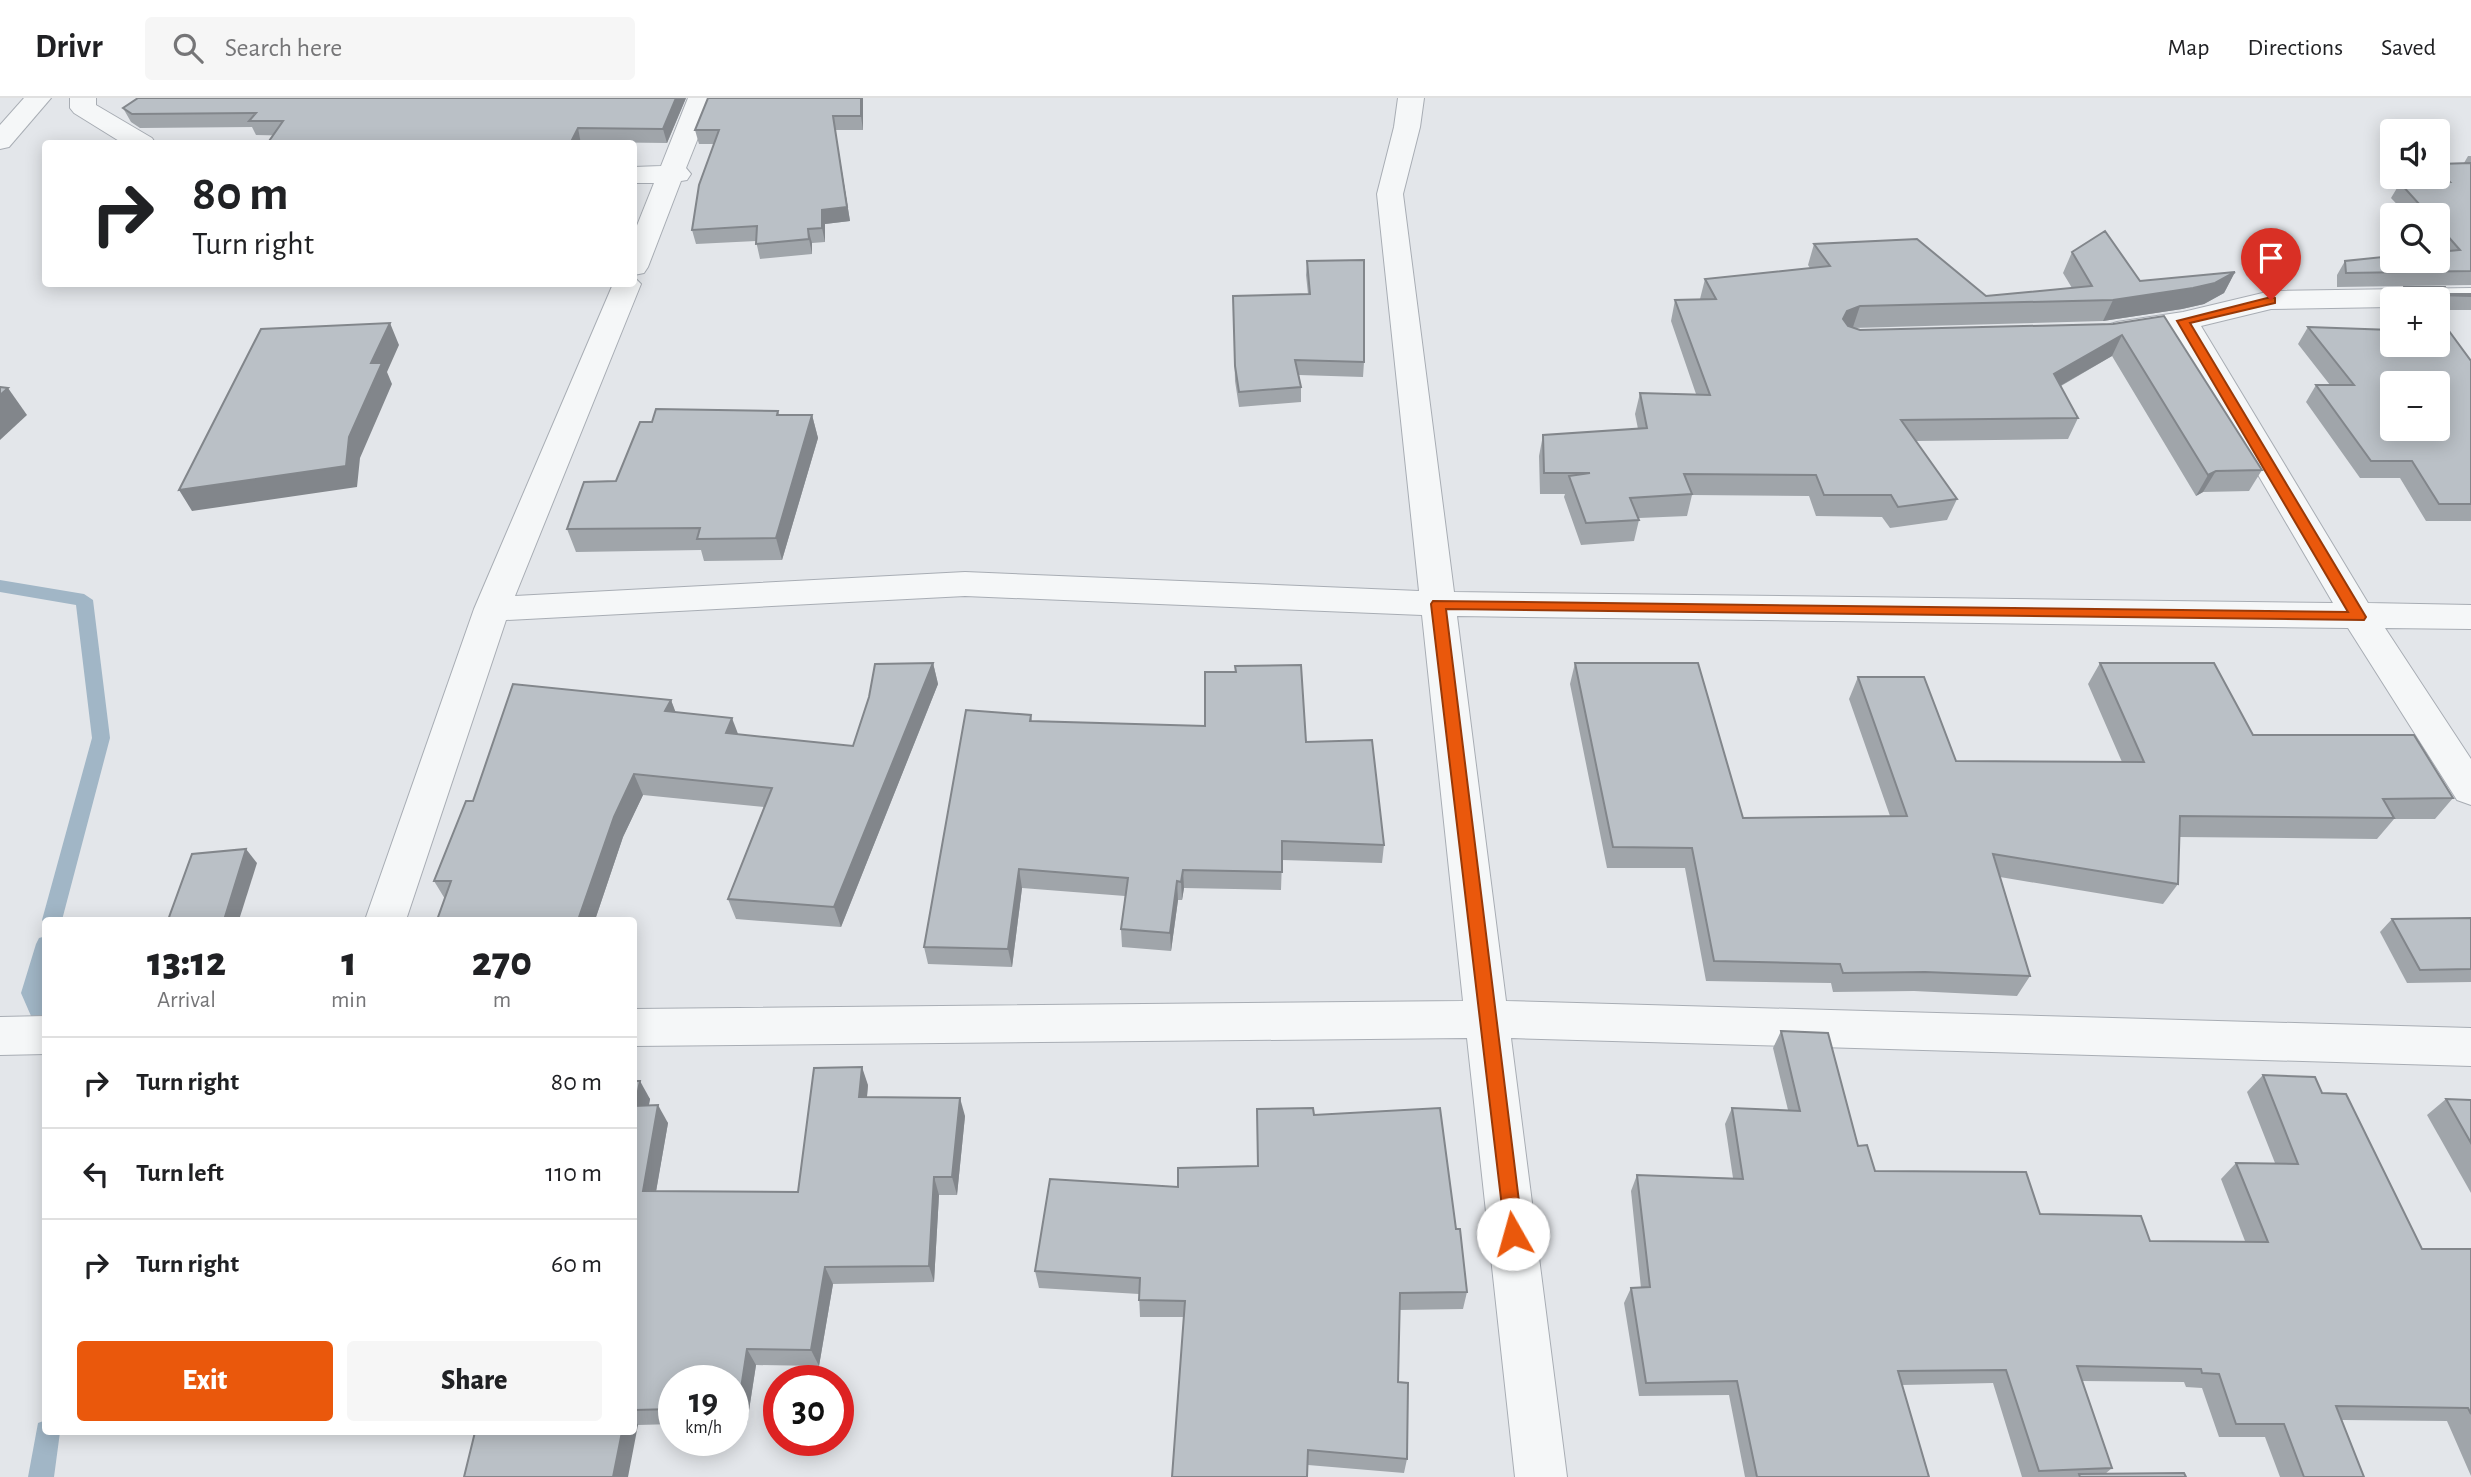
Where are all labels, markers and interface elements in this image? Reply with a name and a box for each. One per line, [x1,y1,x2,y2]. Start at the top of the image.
search box [145,17,635,80]
icon: search [169,29,207,67]
text: Drivr [35,31,103,64]
text: Search here [225,35,342,61]
text: Map [2167,36,2209,60]
text: Directions [2247,36,2343,60]
text: Saved [2381,36,2436,60]
map controls [2380,119,2450,441]
button: sound [2380,119,2450,189]
icon: right [77,168,168,259]
text: 80 m [192,170,289,219]
button: search [2380,203,2450,273]
text: Turn right [192,228,314,260]
pin [2241,228,2301,300]
icon: arrive [2252,239,2290,277]
button: + [2380,287,2450,357]
button: − [2380,371,2450,441]
text: 13:12 [147,941,226,983]
text: 1 [341,941,357,983]
text: 270 [472,941,532,983]
text: Arrival [157,989,216,1012]
text: min [331,989,367,1012]
text: m [493,989,511,1012]
icon: right [77,1064,115,1102]
text: Turn right [136,1069,239,1095]
text: 80 m [551,1069,602,1095]
icon: left [77,1155,115,1193]
text: Turn left [136,1160,224,1186]
text: 110 m [545,1160,602,1186]
position arrow [1476,1197,1550,1271]
icon: right [77,1246,115,1284]
text: Turn right [136,1251,239,1277]
text: 60 m [551,1251,602,1277]
button: Exit [77,1341,333,1421]
button: Share [347,1341,602,1421]
speed limit sign: 30 [763,1365,854,1456]
text: 19 [689,1384,718,1419]
text: km/h [685,1419,722,1437]

